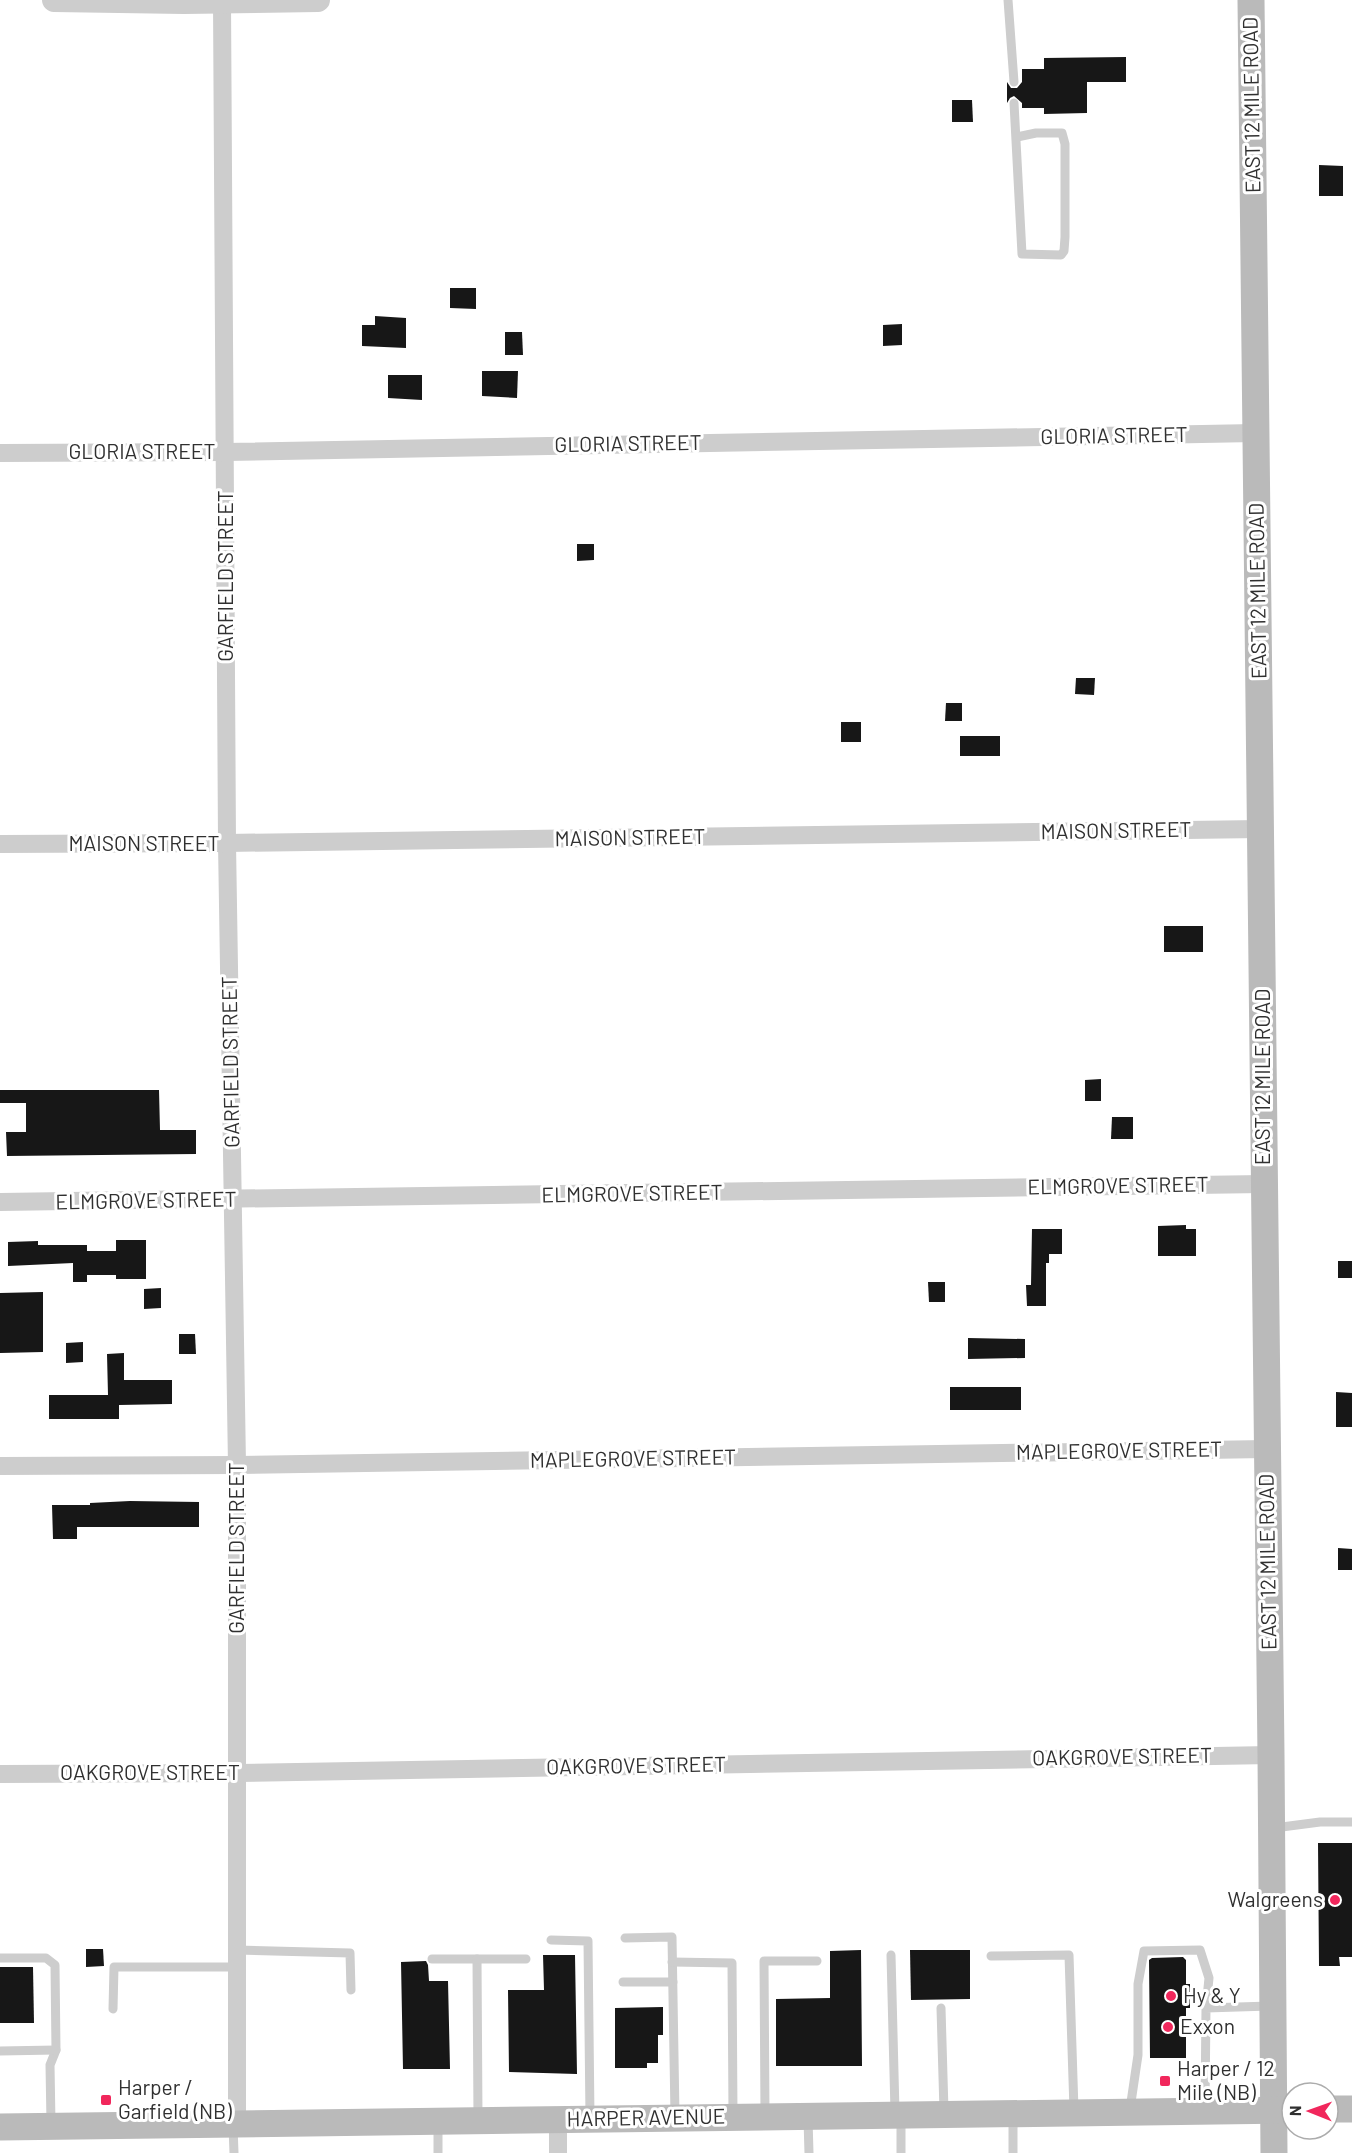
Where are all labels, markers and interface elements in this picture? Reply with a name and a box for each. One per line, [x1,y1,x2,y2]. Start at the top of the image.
street label: EAST 12 MILE ROAD [1236,17,1265,193]
street label: GLORIA STREET [1040,421,1188,448]
street label: GLORIA STREET [554,429,702,456]
street label: GLORIA STREET [68,438,216,463]
street label: GARFIELD STREET [212,490,237,662]
street label: EAST 12 MILE ROAD [1242,503,1271,679]
street label: MAISON STREET [1040,816,1192,843]
street label: MAISON STREET [554,823,706,850]
street label: MAISON STREET [69,830,220,855]
street label: GARFIELD STREET [216,976,243,1148]
street label: EAST 12 MILE ROAD [1249,989,1274,1165]
street label: ELMGROVE STREET [1027,1170,1209,1199]
street label: ELMGROVE STREET [541,1178,723,1207]
street label: ELMGROVE STREET [55,1185,237,1214]
street label: MAPLEGROVE STREET [1016,1435,1222,1464]
street label: MAPLEGROVE STREET [530,1443,736,1472]
street label: GARFIELD STREET [223,1462,248,1634]
street label: EAST 12 MILE ROAD [1252,1474,1281,1650]
street label: OAKGROVE STREET [1032,1741,1212,1770]
street label: OAKGROVE STREET [546,1750,726,1779]
street label: OAKGROVE STREET [60,1759,240,1784]
place label: Walgreens [1227,1886,1323,1911]
marker: Walgreens [1328,1893,1342,1907]
place label: Hy & Y [1183,1982,1241,2007]
marker: Hy & Y [1164,1989,1178,2003]
place label: Exxon [1180,2013,1235,2038]
marker: Exxon [1161,2020,1175,2034]
place label: Harper / 12 Mile (NB) [1177,2055,1275,2104]
place label: Harper / Garfield (NB) [118,2074,232,2123]
marker: Harper / 12 Mile (NB) [1158,2074,1172,2088]
north arrow [1280,2081,1340,2141]
marker: Harper / Garfield (NB) [99,2093,113,2107]
street label: HARPER AVENUE [566,2103,726,2130]
text: N [1285,2105,1304,2116]

